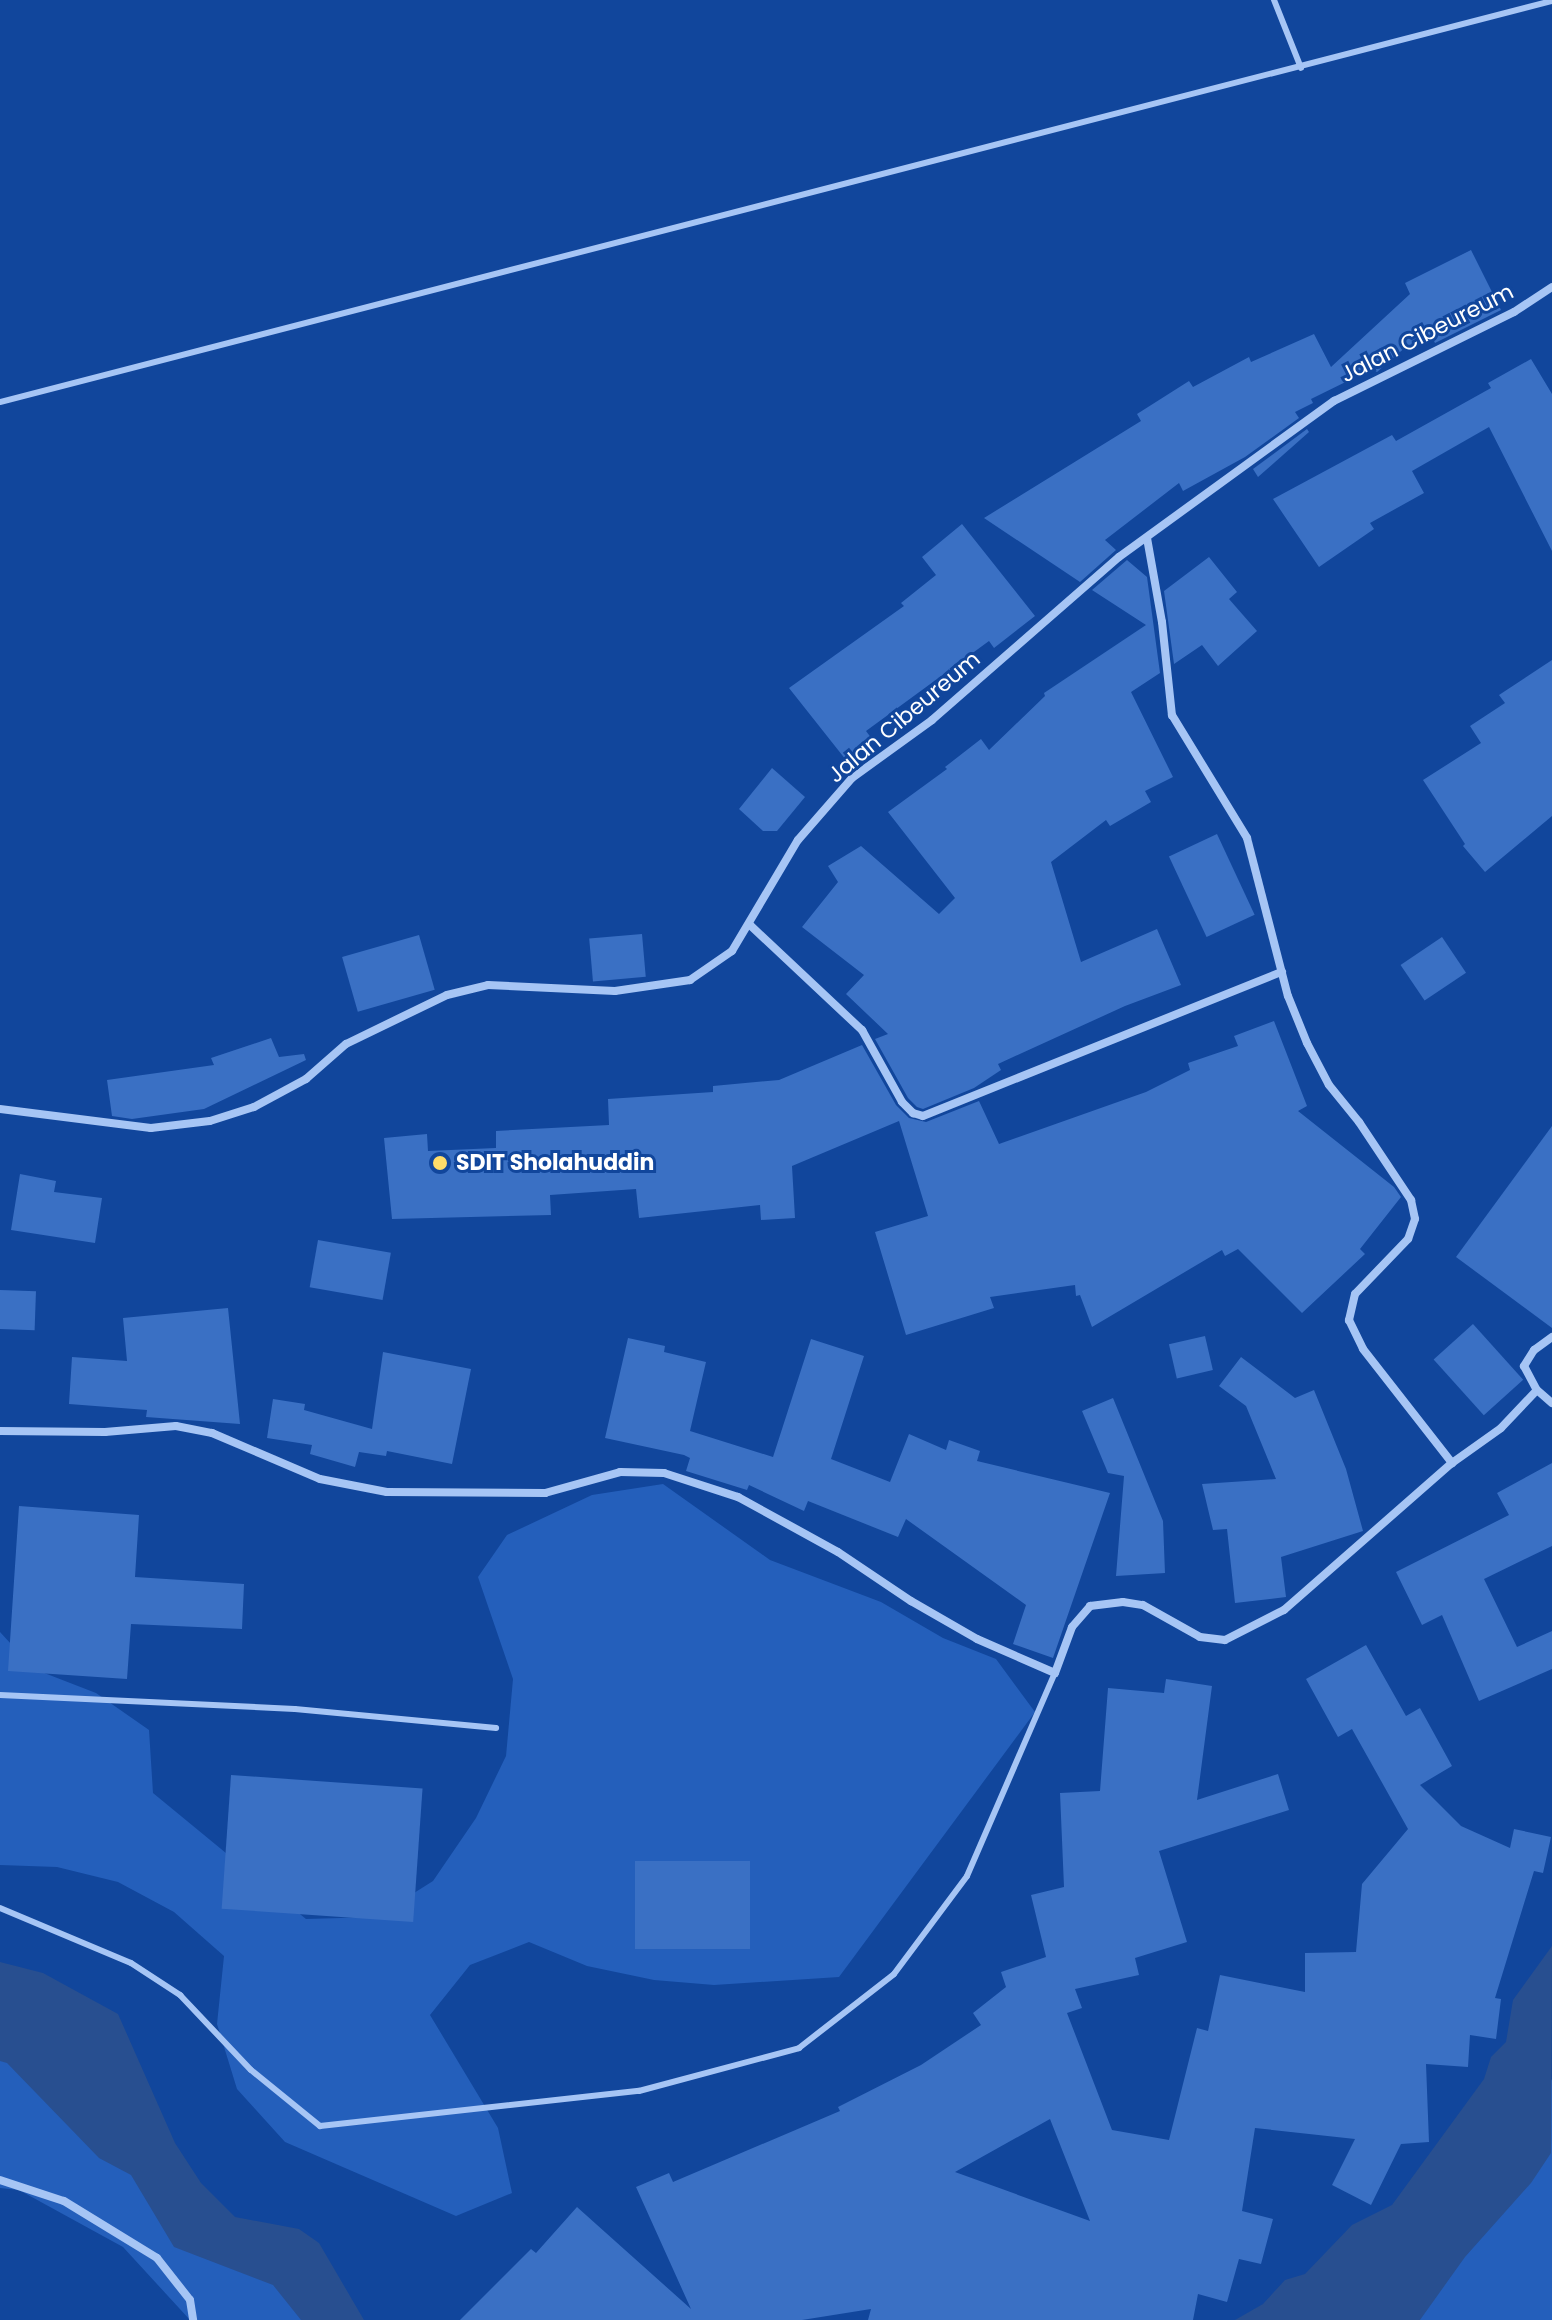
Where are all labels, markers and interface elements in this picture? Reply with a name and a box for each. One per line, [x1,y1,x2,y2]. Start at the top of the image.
street label: Jalan Cibeureum [1336,278,1518,388]
street label: Jalan Cibeureum [823,646,985,788]
place label: SDIT Sholahuddin [456,1150,654,1176]
marker: SDIT Sholahuddin [431,1154,449,1172]

